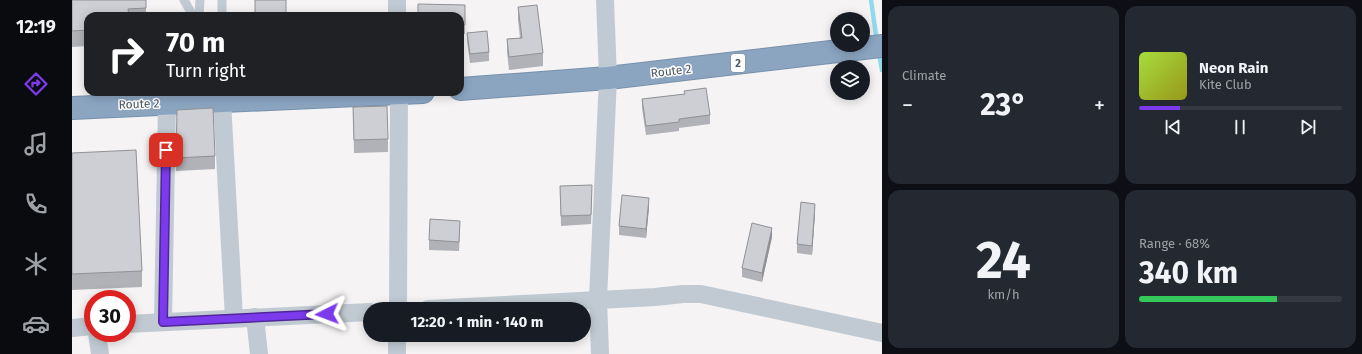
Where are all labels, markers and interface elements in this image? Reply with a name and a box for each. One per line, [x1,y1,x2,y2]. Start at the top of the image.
map controls [830,12,870,100]
button: search [830,12,870,52]
text: 12:19 [16,16,56,38]
text: 70 m [166,26,225,59]
icon: right [100,28,152,80]
road number: 2 [731,54,745,72]
text: Neon Rain [1199,59,1268,77]
text: Turn right [166,60,246,82]
button: layers [830,60,870,100]
street label: Route 2 [650,62,692,80]
text: Climate [902,68,946,83]
icon: directions [22,70,50,98]
text: Kite Club [1199,77,1252,92]
text: 23° [980,87,1027,123]
text: − [902,92,913,119]
text: + [1094,92,1105,119]
street label: Route 2 [118,96,160,112]
icon: previous [1162,116,1184,138]
icon: pause [1229,116,1251,138]
icon: next [1297,116,1319,138]
icon: music [22,130,50,158]
pin [149,133,183,167]
icon: arrive [155,139,177,161]
icon: phone [22,190,50,218]
text: 24 [976,229,1031,292]
text: Range · 68% [1139,236,1210,251]
icon: climate [22,250,50,278]
text: 340 km [1139,255,1238,291]
text: km/h [987,287,1020,302]
speed limit sign: 30 [84,290,136,342]
position arrow [306,293,348,335]
icon: car [22,310,50,338]
text: 12:20 · 1 min · 140 m [411,313,543,331]

